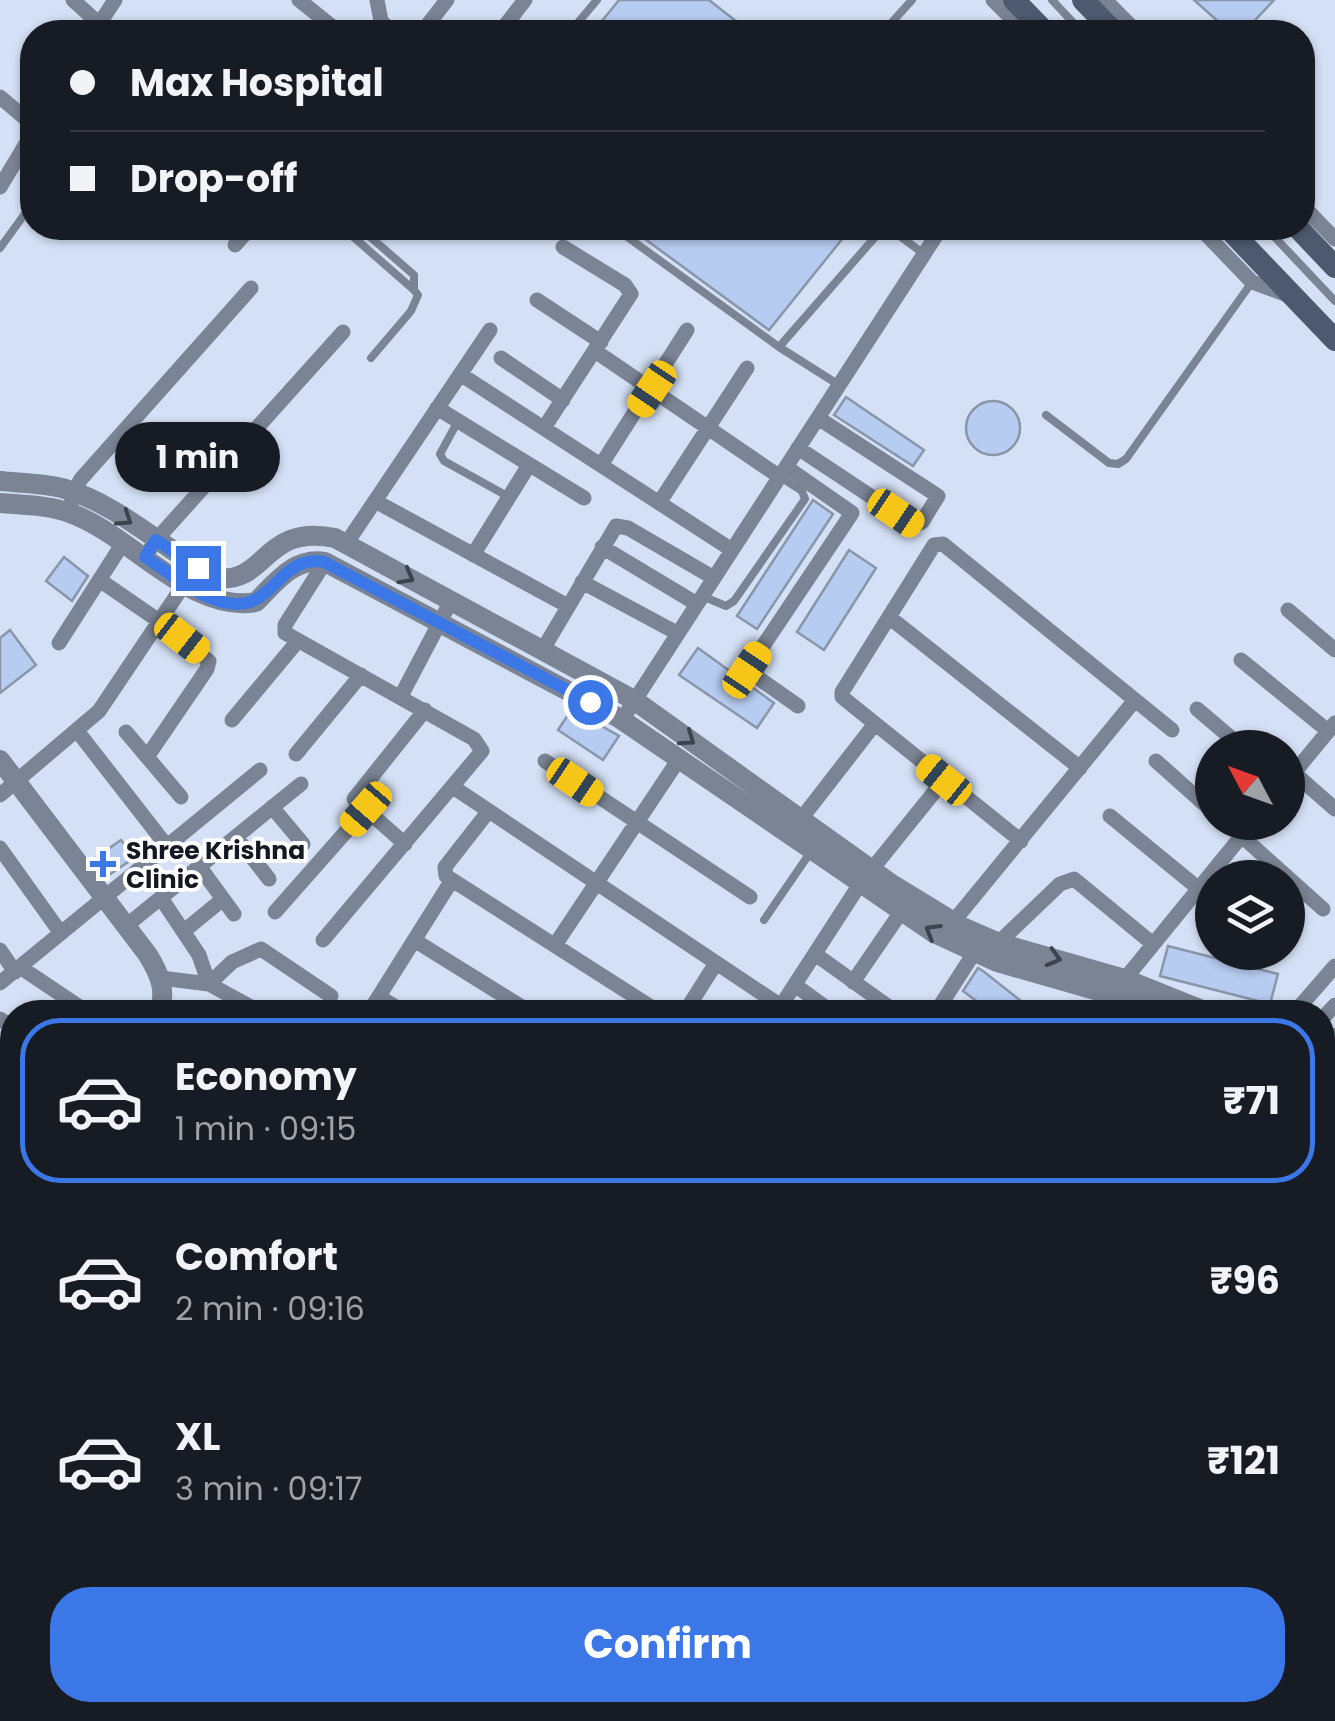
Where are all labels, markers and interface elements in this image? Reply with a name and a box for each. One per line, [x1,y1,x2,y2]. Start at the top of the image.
text: Max Hospital [130,56,384,109]
text: Drop-off [130,152,298,205]
car [623,356,681,422]
callout: 1 min [116,423,280,493]
text: 1 min [156,434,239,479]
car [863,484,929,542]
one-way arrow [113,507,132,525]
route end [176,546,221,591]
one-way arrow [396,564,414,584]
car [149,608,215,668]
car [718,637,776,703]
route start [568,680,613,725]
one-way arrow [677,727,695,745]
north arrow [1195,730,1305,840]
map controls [1195,730,1305,970]
car [911,749,977,811]
car [542,753,608,811]
car [335,777,397,841]
place label: Shree Krishna Clinic [126,833,305,897]
marker: Shree Krishna Clinic [90,851,116,877]
button: layers [1195,860,1305,970]
one-way arrow [925,924,943,943]
one-way arrow [1045,947,1062,968]
text: Economy [175,1050,357,1103]
icon: car [55,1056,145,1146]
text: ₹71 [1223,1074,1280,1127]
text: 1 min · 09:15 [175,1106,356,1151]
text: Comfort [175,1230,338,1283]
icon: car [55,1236,145,1326]
text: ₹96 [1210,1254,1280,1307]
text: 2 min · 09:16 [175,1286,365,1331]
text: XL [175,1410,220,1463]
icon: car [55,1416,145,1506]
text: ₹121 [1207,1434,1280,1487]
text: 3 min · 09:17 [175,1466,362,1511]
button: Confirm [50,1587,1285,1702]

